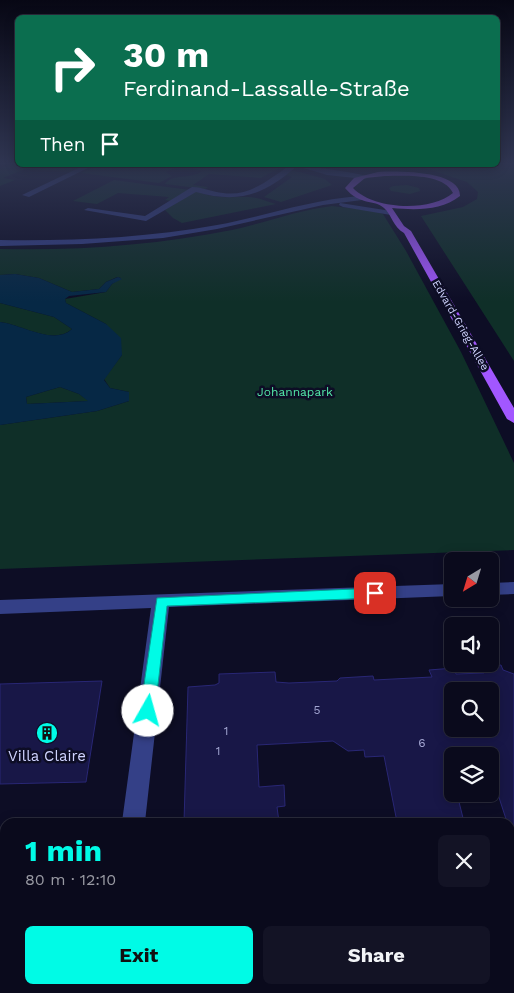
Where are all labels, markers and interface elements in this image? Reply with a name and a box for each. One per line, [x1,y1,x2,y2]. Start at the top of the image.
text: 30 m [123,34,209,76]
icon: right [40,35,105,100]
text: Ferdinand-Lassalle-Straße [123,76,410,101]
icon: arrive [96,130,124,158]
text: Then [40,133,86,156]
street label: Edvard-Grieg-Allee [429,278,492,373]
park label: Johannapark [257,385,333,399]
north arrow [444,552,499,608]
map controls [444,552,499,802]
pin [354,572,396,614]
icon: arrive [361,579,389,607]
button: sound [444,617,499,672]
button: search [444,682,499,737]
position arrow [121,684,173,736]
house number: 5 [314,703,321,717]
building icon: Villa Claire [35,721,59,745]
house number: 1 [224,724,228,738]
house number: 6 [418,736,426,750]
house number: 1 [216,744,220,758]
place label: Villa Claire [8,747,86,765]
button: layers [444,747,499,802]
text: 1 min [25,833,102,868]
button: close [438,835,490,887]
text: 80 m · 12:10 [25,870,116,889]
button: Exit [25,926,253,984]
button: Share [263,926,490,984]

